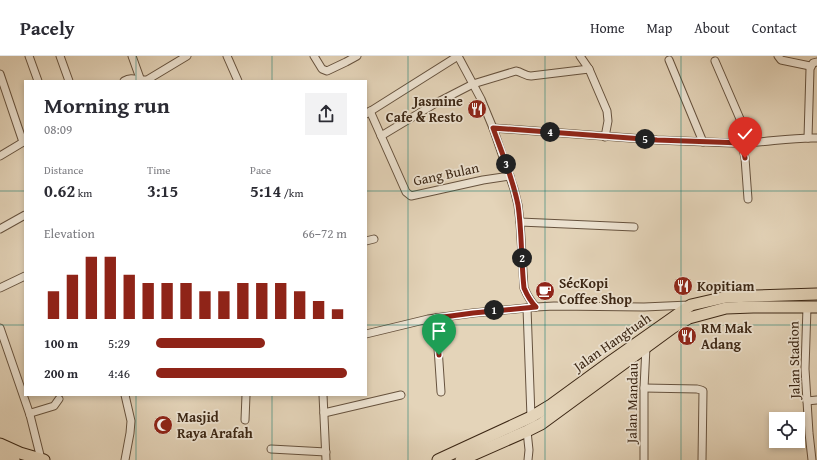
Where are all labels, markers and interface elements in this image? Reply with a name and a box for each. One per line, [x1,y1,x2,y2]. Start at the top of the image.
text: Pacely [20,14,75,42]
text: Home [590,18,625,38]
text: Map [647,18,672,38]
text: About [694,18,730,38]
text: Contact [752,18,797,38]
text: Morning run [44,89,170,121]
place label: Jasmine Cafe & Resto [386,91,464,127]
button: share [305,93,347,135]
restaurant icon: Jasmine Cafe & Resto [466,98,488,120]
pin [728,117,762,158]
text: 08:09 [44,120,72,139]
pin: 4 [540,122,560,142]
icon: check [734,123,756,145]
text: 4 [547,124,553,140]
pin: 5 [635,129,655,149]
text: 5 [642,131,648,147]
pin: 3 [496,154,516,174]
text: 3 [503,156,509,172]
street label: Gang Bulan [411,157,481,191]
text: Distance [44,162,83,178]
text: Time [147,162,170,178]
text: Pace [250,162,271,178]
text: 0.62 [44,178,75,203]
text: 3:15 [147,178,178,203]
text: 5:14 [250,178,281,203]
text: km [75,185,92,201]
text: /km [281,185,303,201]
text: Elevation [44,224,95,243]
text: 66–72 m [302,224,347,243]
pin: 2 [512,248,532,268]
text: 2 [519,250,525,266]
place label: SécKopi Coffee Shop [559,273,632,309]
restaurant icon: Kopitiam [672,275,694,297]
place label: Kopitiam [697,276,754,296]
cafe icon: SécKopi Coffee Shop [534,280,556,302]
pin: 1 [484,300,504,320]
text: 1 [491,302,497,318]
street label: Jalan Hangtuah [568,308,655,377]
pin [422,314,456,355]
place label: RM Mak Adang [701,318,753,354]
icon: arrive [428,320,450,342]
street label: Jalan Stadion [783,321,805,401]
restaurant icon: RM Mak Adang [676,325,698,347]
text: 100 m [44,334,78,353]
text: 5:29 [108,334,130,353]
street label: Jalan Mandau [621,362,643,445]
text: 200 m [44,364,78,383]
text: 4:46 [108,364,130,383]
place label: Masjid Raya Arafah [177,407,254,443]
map controls [769,412,805,448]
button: locate [769,412,805,448]
mosque icon: Masjid Raya Arafah [152,414,174,436]

